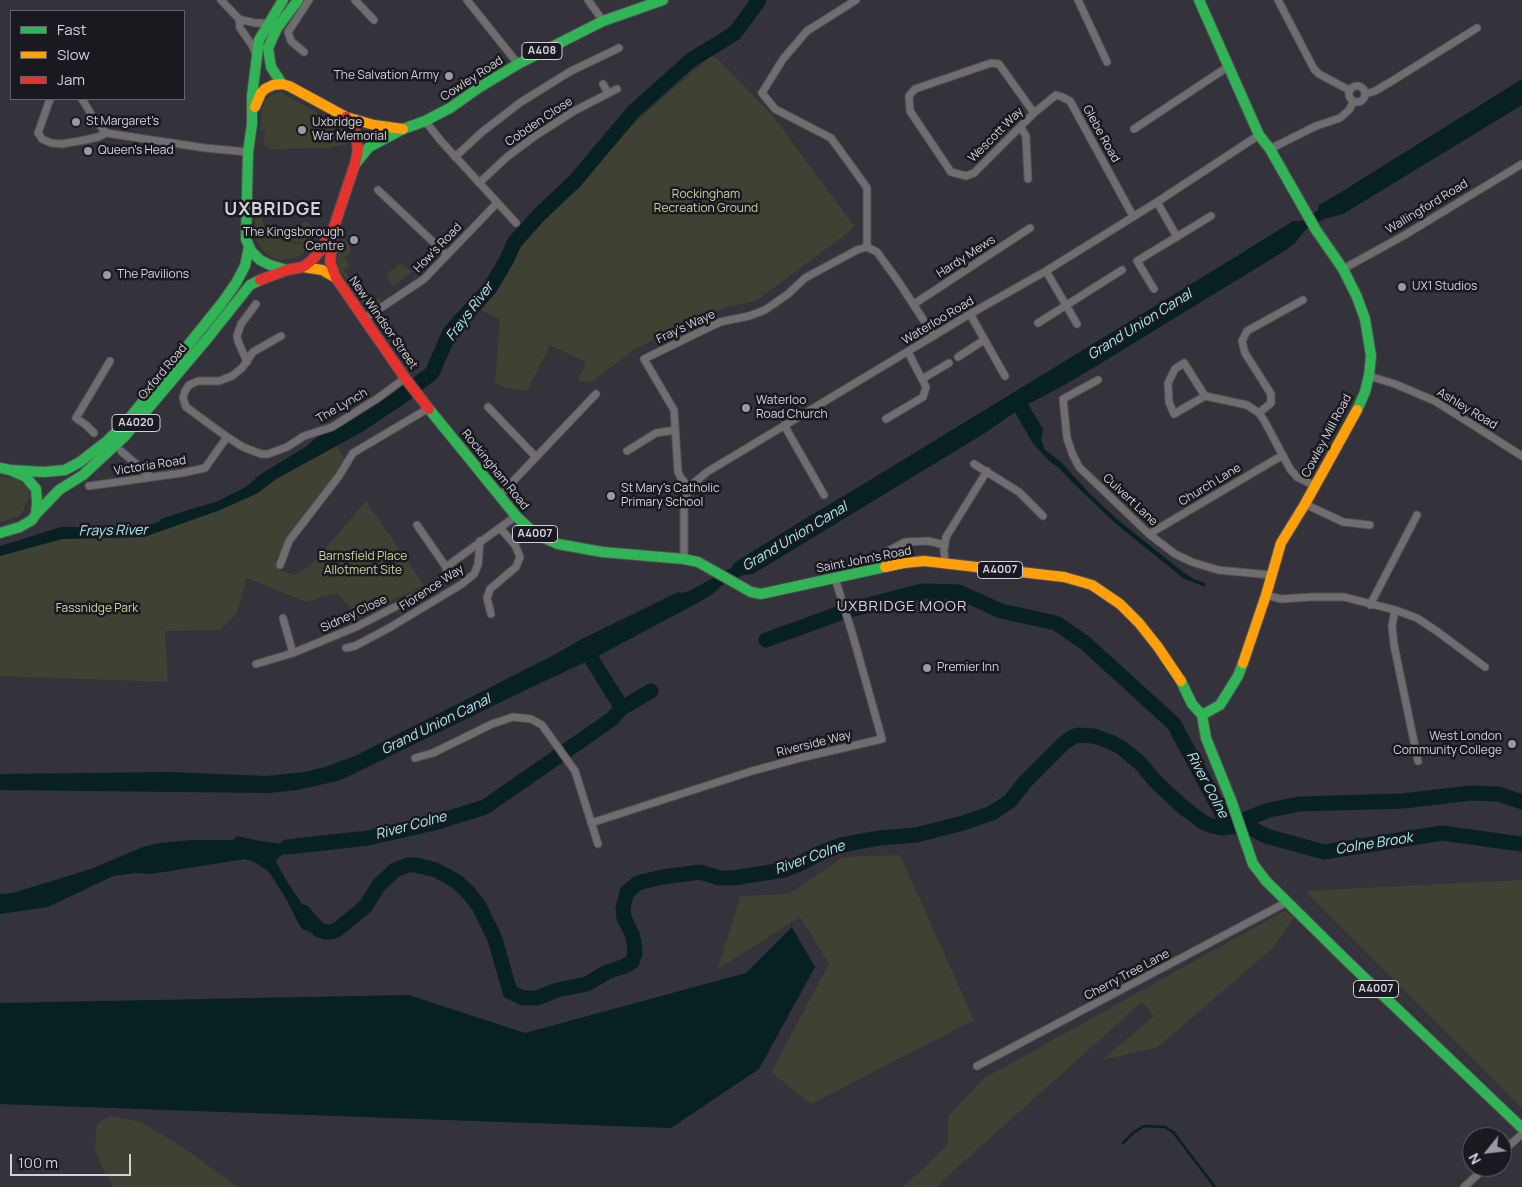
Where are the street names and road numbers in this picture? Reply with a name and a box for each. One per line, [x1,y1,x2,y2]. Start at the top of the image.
road number: A408 [522,42,562,59]
street label: Cowley Road [438,53,506,105]
street label: Cobden Close [503,94,575,150]
street label: Glebe Road [1079,103,1123,165]
street label: Wescott Way [965,104,1027,166]
street label: Wallingford Road [1383,177,1471,237]
street label: How's Road [411,220,465,276]
street label: Hardy Mews [934,233,998,281]
street label: New Windsor Street [346,274,420,372]
street label: Waterloo Road [900,294,976,348]
street label: Fray's Waye [654,307,718,347]
street label: Oxford Road [136,341,190,403]
street label: Ashley Road [1434,385,1500,433]
street label: The Lynch [314,386,370,426]
street label: Cowley Mill Road [1299,392,1355,480]
road number: A4020 [112,414,160,432]
street label: Rockingham Road [458,427,532,513]
street label: Victoria Road [113,453,187,479]
street label: Church Lane [1176,461,1244,509]
street label: Culvert Lane [1100,471,1160,529]
road number: A4007 [512,526,558,542]
street label: Saint John's Road [815,544,913,576]
street label: Florence Way [397,562,467,614]
road number: A4007 [978,562,1022,578]
street label: Sidney Close [318,592,390,636]
street label: Riverside Way [775,728,853,760]
street label: Cherry Tree Lane [1082,947,1172,1003]
road number: A4007 [1354,981,1398,998]

